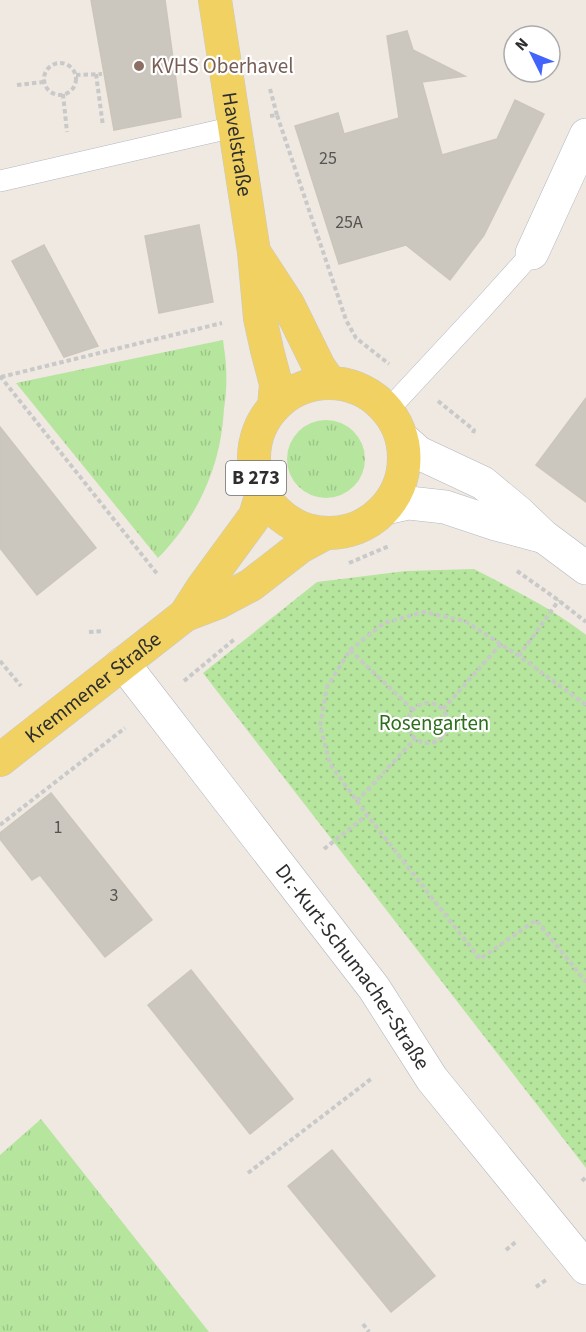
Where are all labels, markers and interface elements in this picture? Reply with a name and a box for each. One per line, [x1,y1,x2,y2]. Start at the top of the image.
north arrow [502,24,562,84]
text: N [510,33,533,56]
place label: KVHS Oberhavel [151,51,294,81]
marker: KVHS Oberhavel [132,59,146,73]
street label: Havelstraße [214,90,260,199]
house number: 25 [319,146,337,171]
house number: 25A [335,210,363,235]
road number: B 273 [226,461,286,495]
street label: Kremmener Straße [18,624,167,750]
park label: Rosengarten [379,708,489,738]
house number: 1 [54,815,62,840]
street label: Dr.-Kurt-Schumacher-Straße [268,857,437,1076]
house number: 3 [110,883,119,908]

